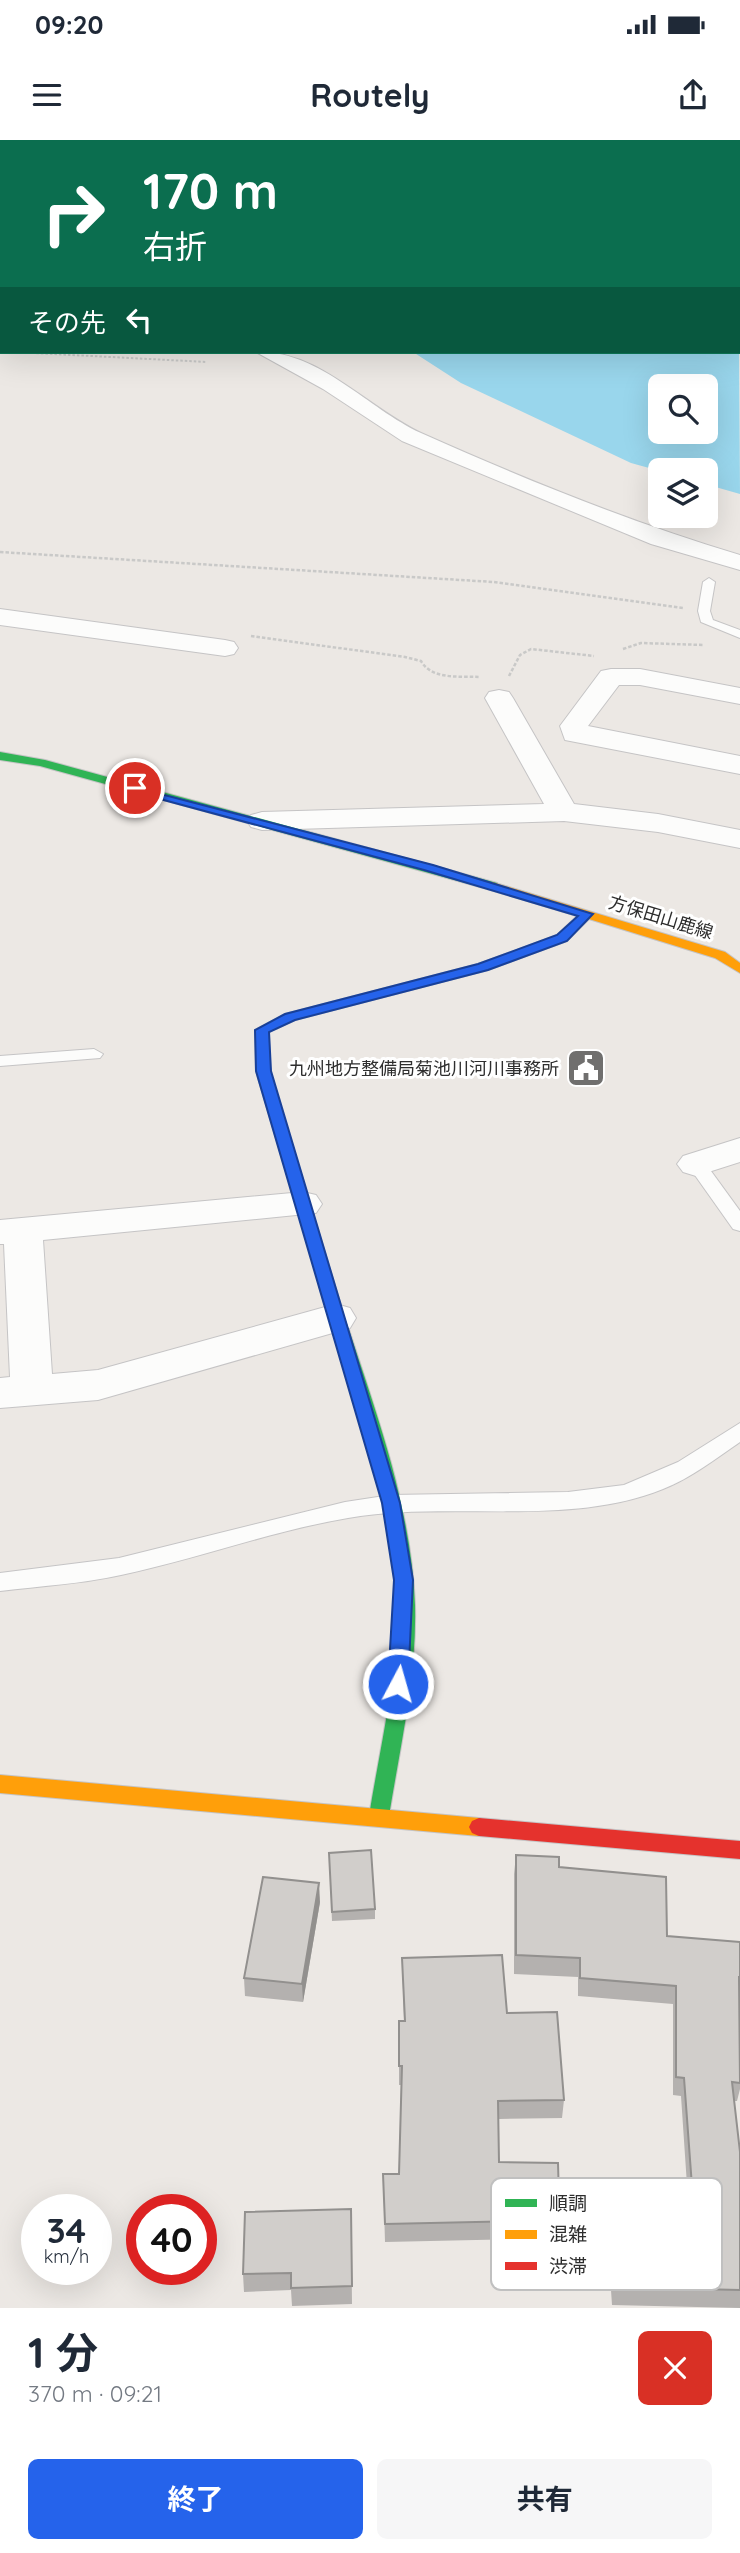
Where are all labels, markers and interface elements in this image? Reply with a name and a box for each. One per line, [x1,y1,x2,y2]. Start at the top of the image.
text: 09:20 [35,8,104,41]
text: Routely [310,75,430,115]
icon: menu [28,76,66,114]
icon: share [674,76,712,114]
text: 170 m [143,160,278,221]
icon: right [28,168,119,259]
text: 右折 [143,226,207,266]
icon: left [120,301,158,339]
text: その先 [28,306,106,339]
map controls [648,374,718,528]
button: search [648,374,718,444]
button: layers [648,458,718,528]
pin [105,758,165,818]
icon: arrive [116,769,154,807]
street label: 方保田山鹿線 [606,890,716,944]
public building icon: 九州地方整備局菊池川河川事務所 [565,1047,607,1089]
place label: 九州地方整備局菊池川河川事務所 [289,1057,559,1080]
position arrow [361,1647,435,1721]
legend [491,2178,722,2290]
text: 順調 [549,2191,587,2215]
speed limit sign: 40 [126,2194,217,2285]
text: 34 [47,2208,86,2252]
text: 混雑 [549,2222,587,2246]
text: km/h [44,2245,89,2268]
text: 渋滞 [549,2254,587,2278]
text: 1 分 [28,2326,98,2379]
button: close [638,2331,712,2405]
text: 370 m · 09:21 [28,2379,162,2408]
button: 終了 [28,2459,363,2539]
button: 共有 [377,2459,712,2539]

